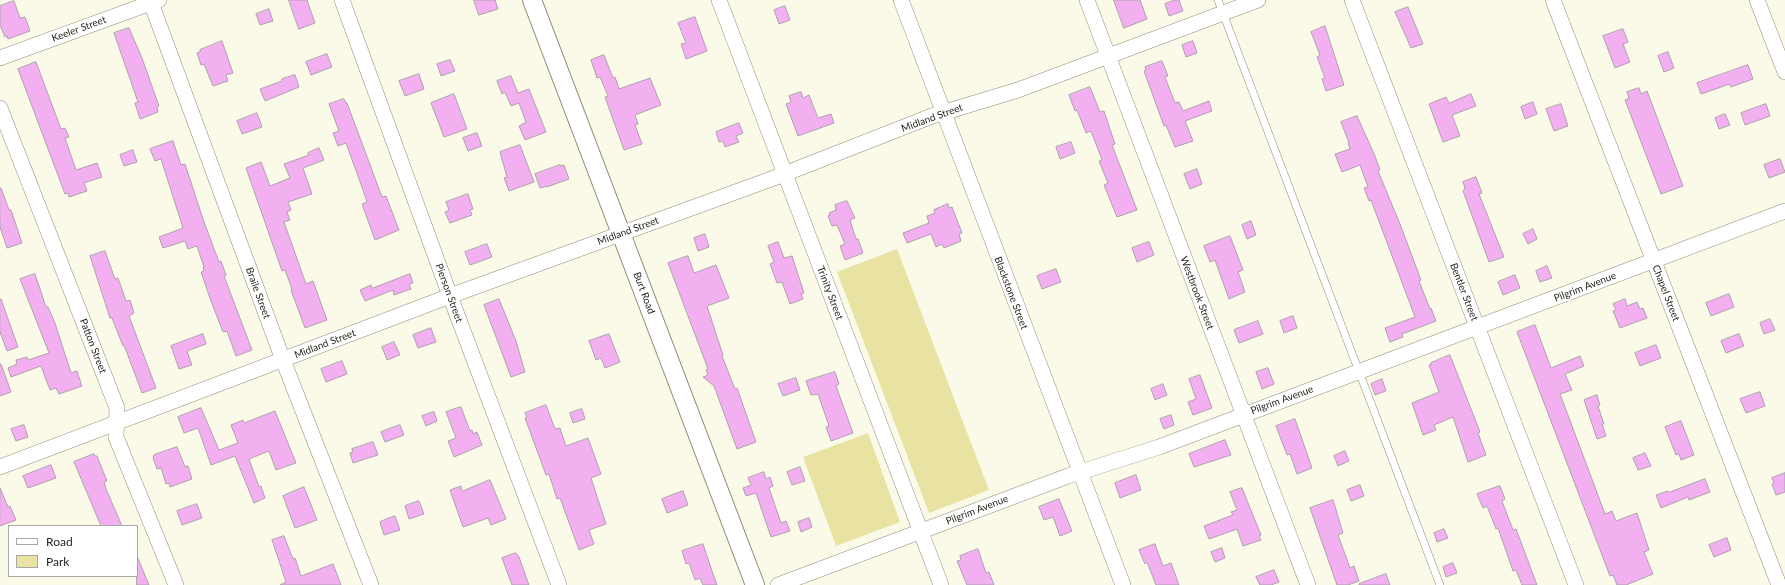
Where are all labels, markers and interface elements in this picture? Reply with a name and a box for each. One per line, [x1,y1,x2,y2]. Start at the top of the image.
street label: Keeler Street [50,14,108,44]
street label: Midland Street [900,101,964,135]
street label: Midland Street [596,214,660,248]
street label: Blackstone Street [992,255,1030,331]
street label: Westbrook Street [1178,255,1216,331]
street label: Bentler Street [1447,261,1481,323]
street label: Pierson Street [433,262,465,324]
street label: Chapel Street [1650,263,1682,323]
street label: Trinity Street [814,264,846,322]
street label: Braile Street [243,266,273,320]
street label: Burt Road [631,270,657,316]
street label: Pilgrim Avenue [1552,270,1618,304]
street label: Patton Street [77,317,109,375]
street label: Midland Street [293,327,357,361]
street label: Pilgrim Avenue [1249,383,1315,417]
street label: Pilgrim Avenue [944,493,1010,527]
legend [8,525,138,577]
text: Road [46,534,73,549]
text: Park [46,554,69,569]

